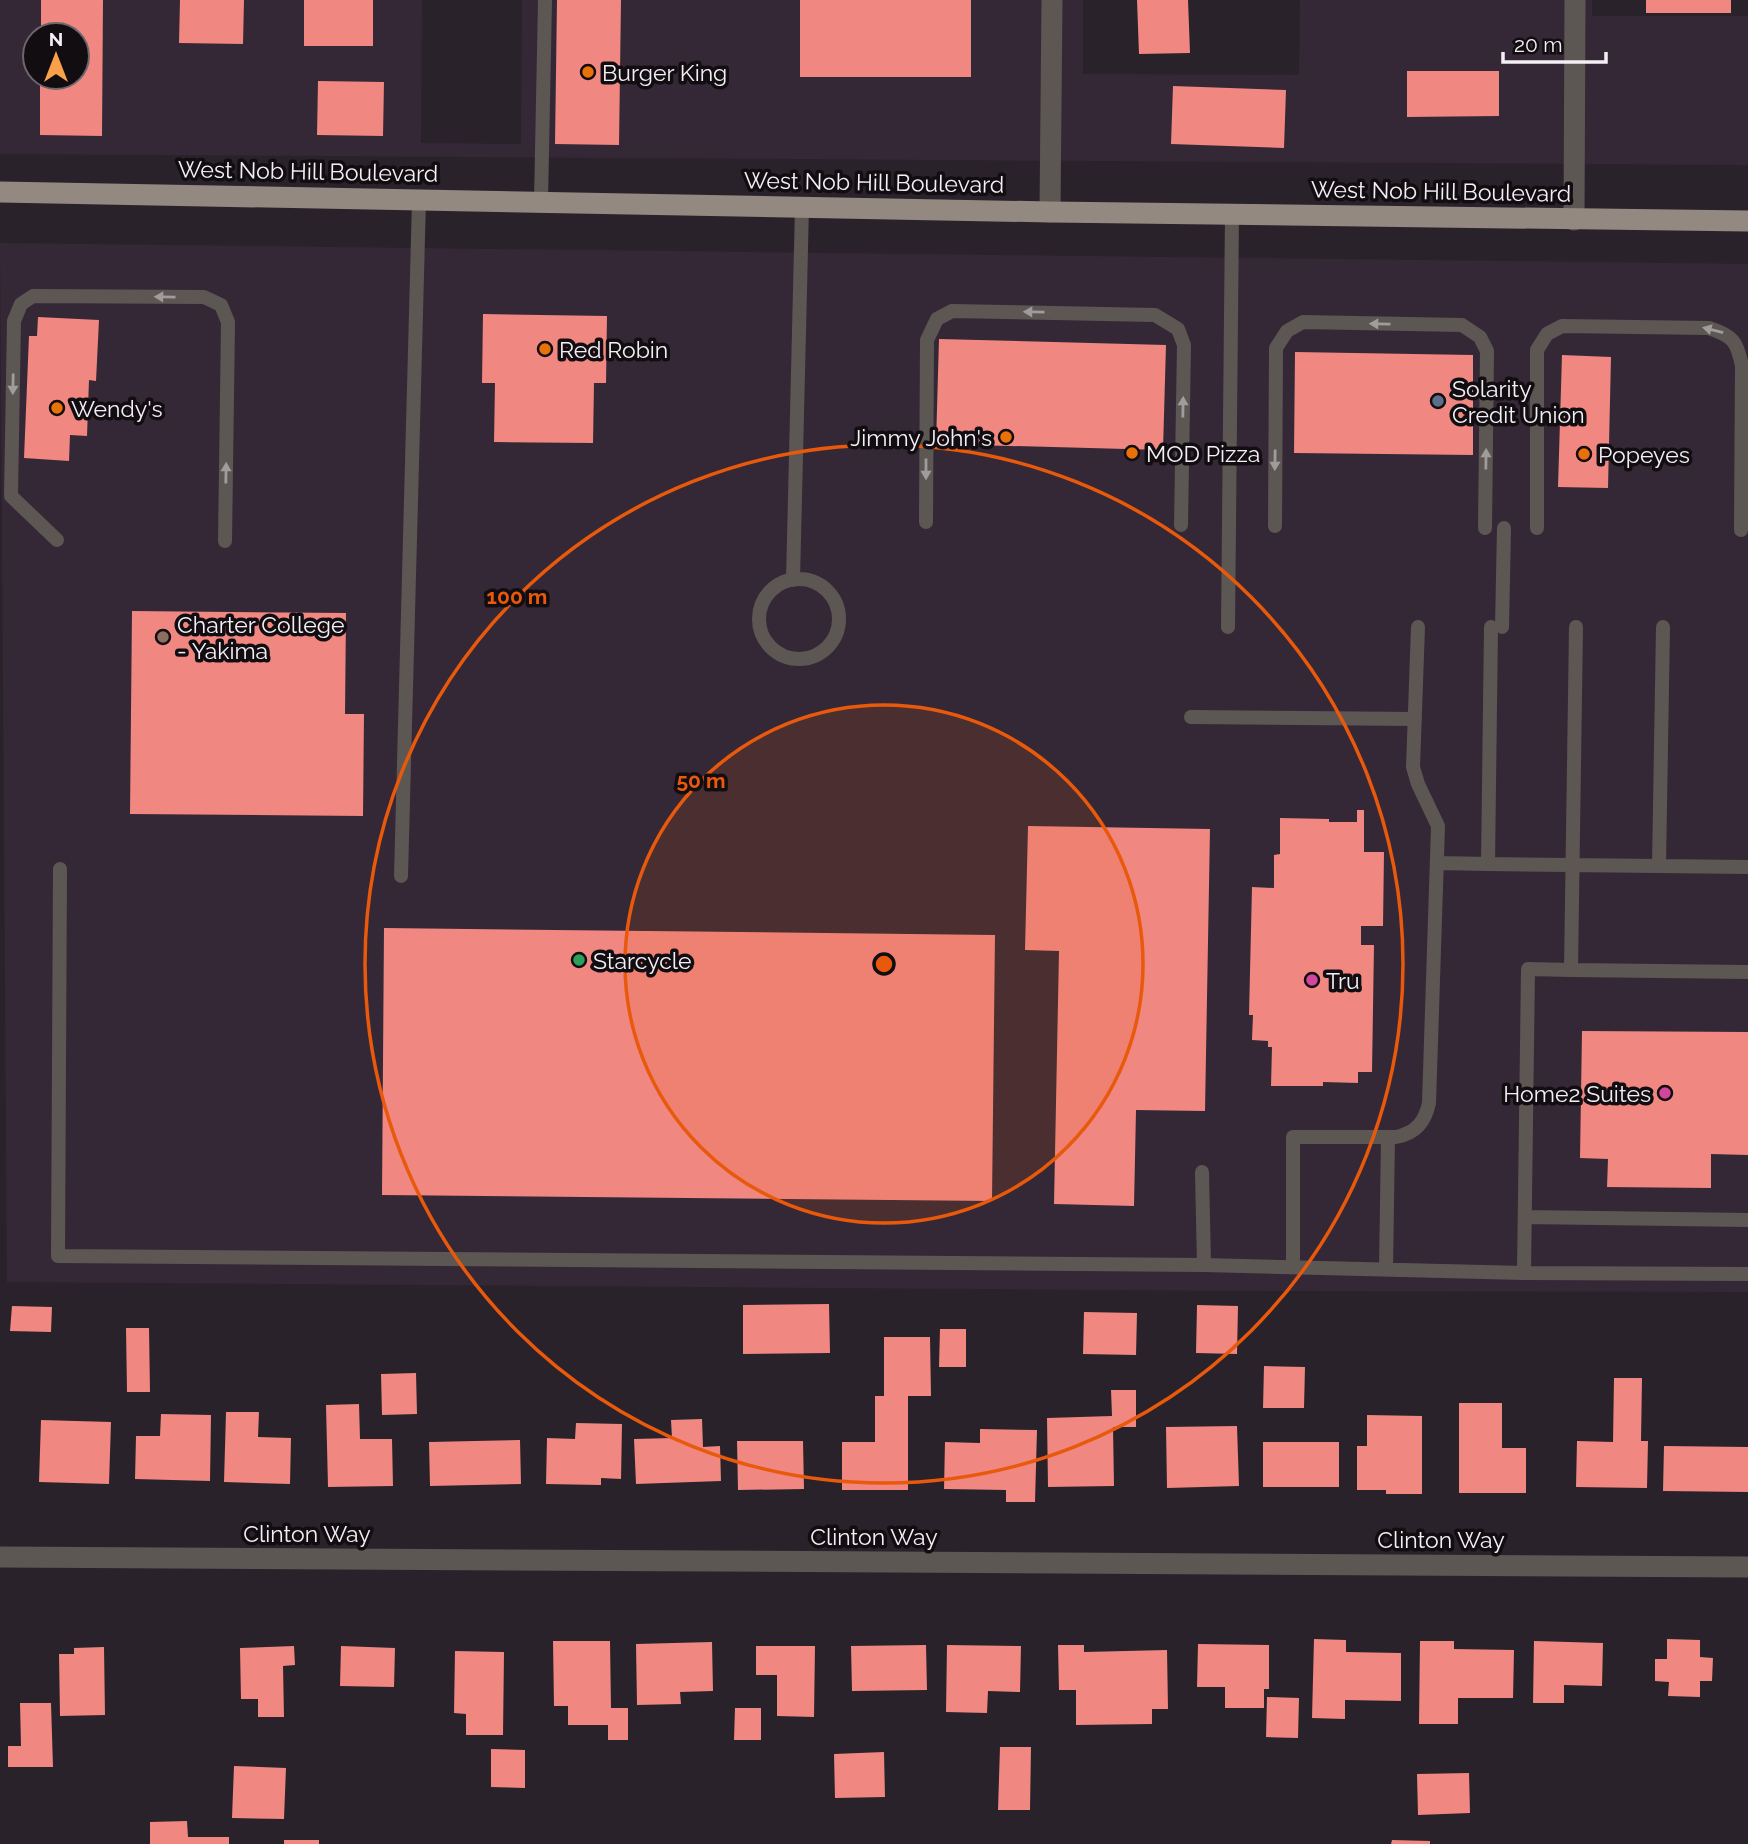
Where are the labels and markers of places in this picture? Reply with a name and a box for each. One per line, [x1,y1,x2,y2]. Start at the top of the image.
place label: Burger King [602,59,727,86]
marker: Burger King [580,64,596,80]
place label: Red Robin [559,336,668,363]
marker: Red Robin [537,341,553,357]
place label: Solarity Credit Union [1452,375,1585,428]
marker: Solarity Credit Union [1430,393,1446,409]
place label: Wendy's [71,395,163,422]
marker: Wendy's [49,400,65,416]
place label: Jimmy John's [850,424,992,451]
marker: Jimmy John's [998,429,1014,445]
place label: MOD Pizza [1146,440,1260,467]
place label: Popeyes [1598,441,1690,468]
marker: MOD Pizza [1124,445,1140,461]
marker: Popeyes [1576,446,1592,462]
place label: Charter College - Yakima [177,611,344,664]
marker: Charter College - Yakima [155,629,171,645]
place label: Starcycle [593,947,692,974]
marker: Starcycle [571,952,587,968]
centre of rings [872,952,896,976]
place label: Tru [1326,967,1360,994]
marker: Tru [1304,972,1320,988]
place label: Home2 Suites [1503,1080,1651,1107]
marker: Home2 Suites [1657,1085,1673,1101]

